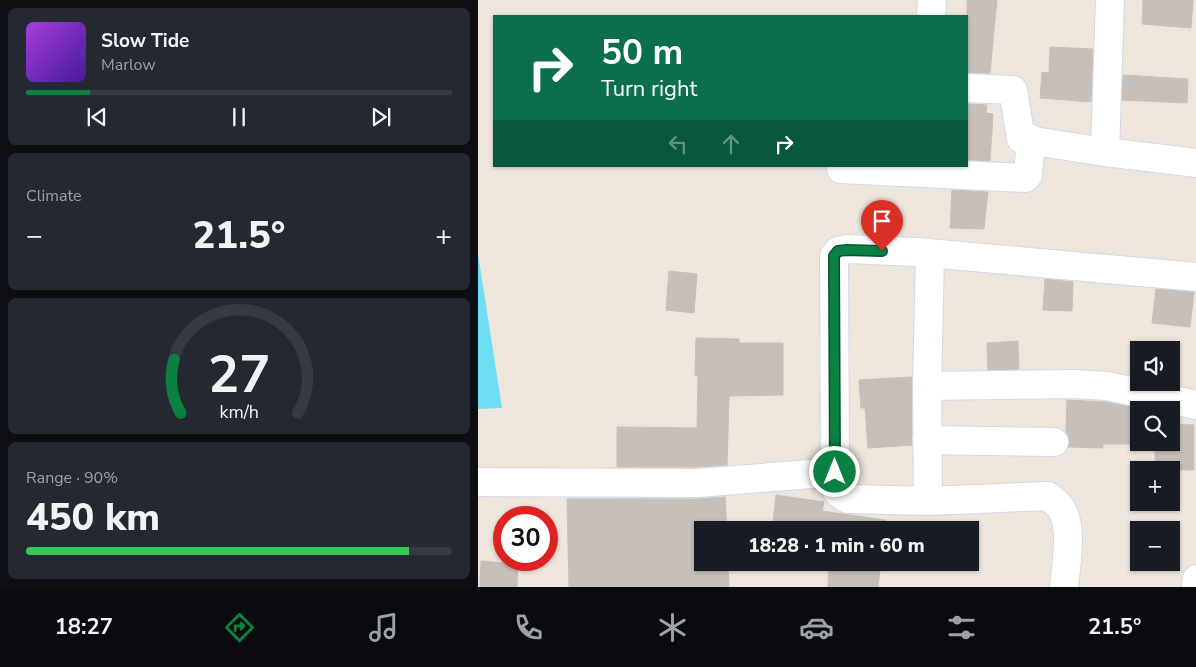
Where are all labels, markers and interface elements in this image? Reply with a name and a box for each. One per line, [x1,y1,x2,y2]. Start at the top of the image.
text: Slow Tide [101,28,189,54]
text: 50 m [601,29,683,76]
icon: right [518,35,583,100]
text: Marlow [101,54,156,76]
text: Turn right [601,74,697,104]
icon: previous [83,103,111,131]
icon: pause [225,103,253,131]
icon: next [367,103,395,131]
icon: left [664,130,692,158]
icon: ahead [717,130,745,158]
icon: right [770,130,798,158]
text: Climate [26,185,81,207]
pin [861,200,903,251]
icon: arrive [868,207,896,235]
text: 21.5° [193,210,285,261]
text: − [26,217,43,255]
text: + [435,217,452,255]
text: 27 [208,339,270,410]
map controls [1130,341,1180,571]
button: sound [1130,341,1180,391]
text: km/h [219,400,259,424]
button: search [1130,401,1180,451]
position arrow [808,445,860,497]
button: + [1130,461,1180,511]
text: Range · 90% [26,467,118,489]
text: 450 km [26,492,160,543]
speed limit sign: 30 [493,506,558,571]
button: − [1130,521,1180,571]
text: 18:28 · 1 min · 60 m [748,533,925,559]
icon: directions [222,610,257,645]
icon: music [366,610,401,645]
icon: phone [511,610,546,645]
icon: climate [655,610,690,645]
icon: car [799,610,834,645]
icon: filters [944,610,979,645]
text: 18:27 [55,612,113,642]
text: 21.5° [1088,612,1141,642]

